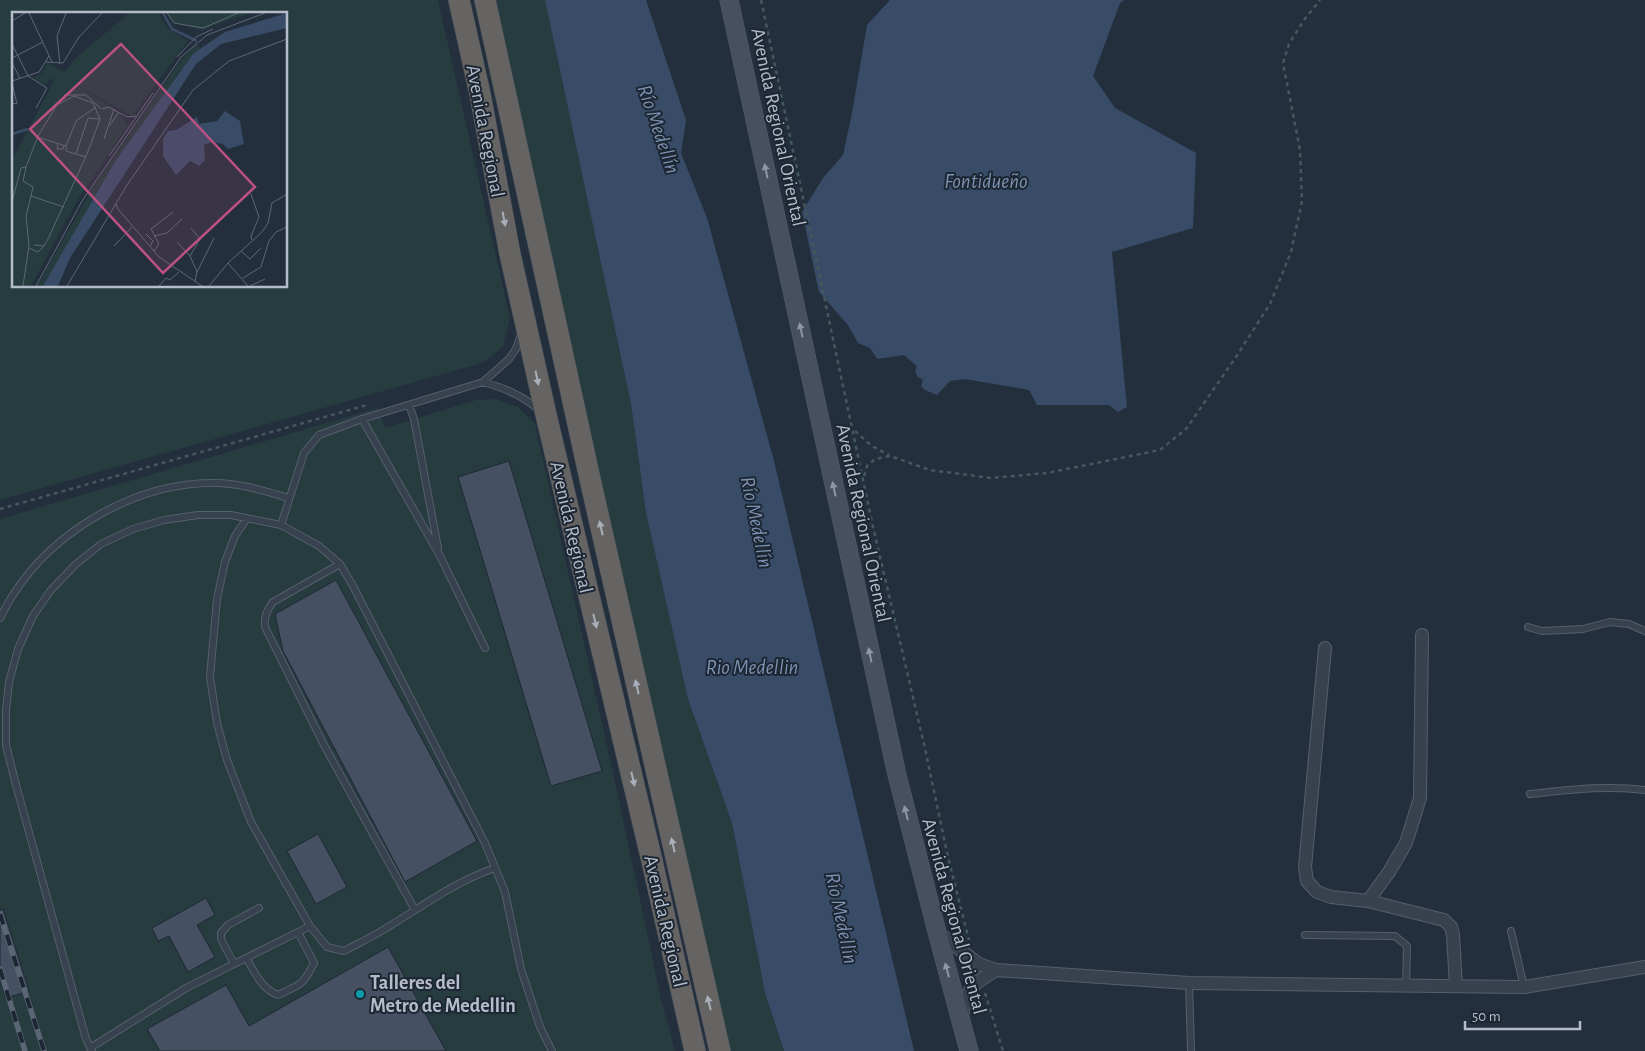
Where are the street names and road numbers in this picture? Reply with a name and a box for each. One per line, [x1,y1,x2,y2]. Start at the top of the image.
street label: Avenida Regional Oriental [747,26,809,228]
street label: Avenida Regional [462,63,508,199]
street label: Avenida Regional Oriental [832,422,894,624]
street label: Avenida Regional [546,459,596,595]
street label: Avenida Regional Oriental [918,816,990,1016]
street label: Avenida Regional [640,853,690,989]

